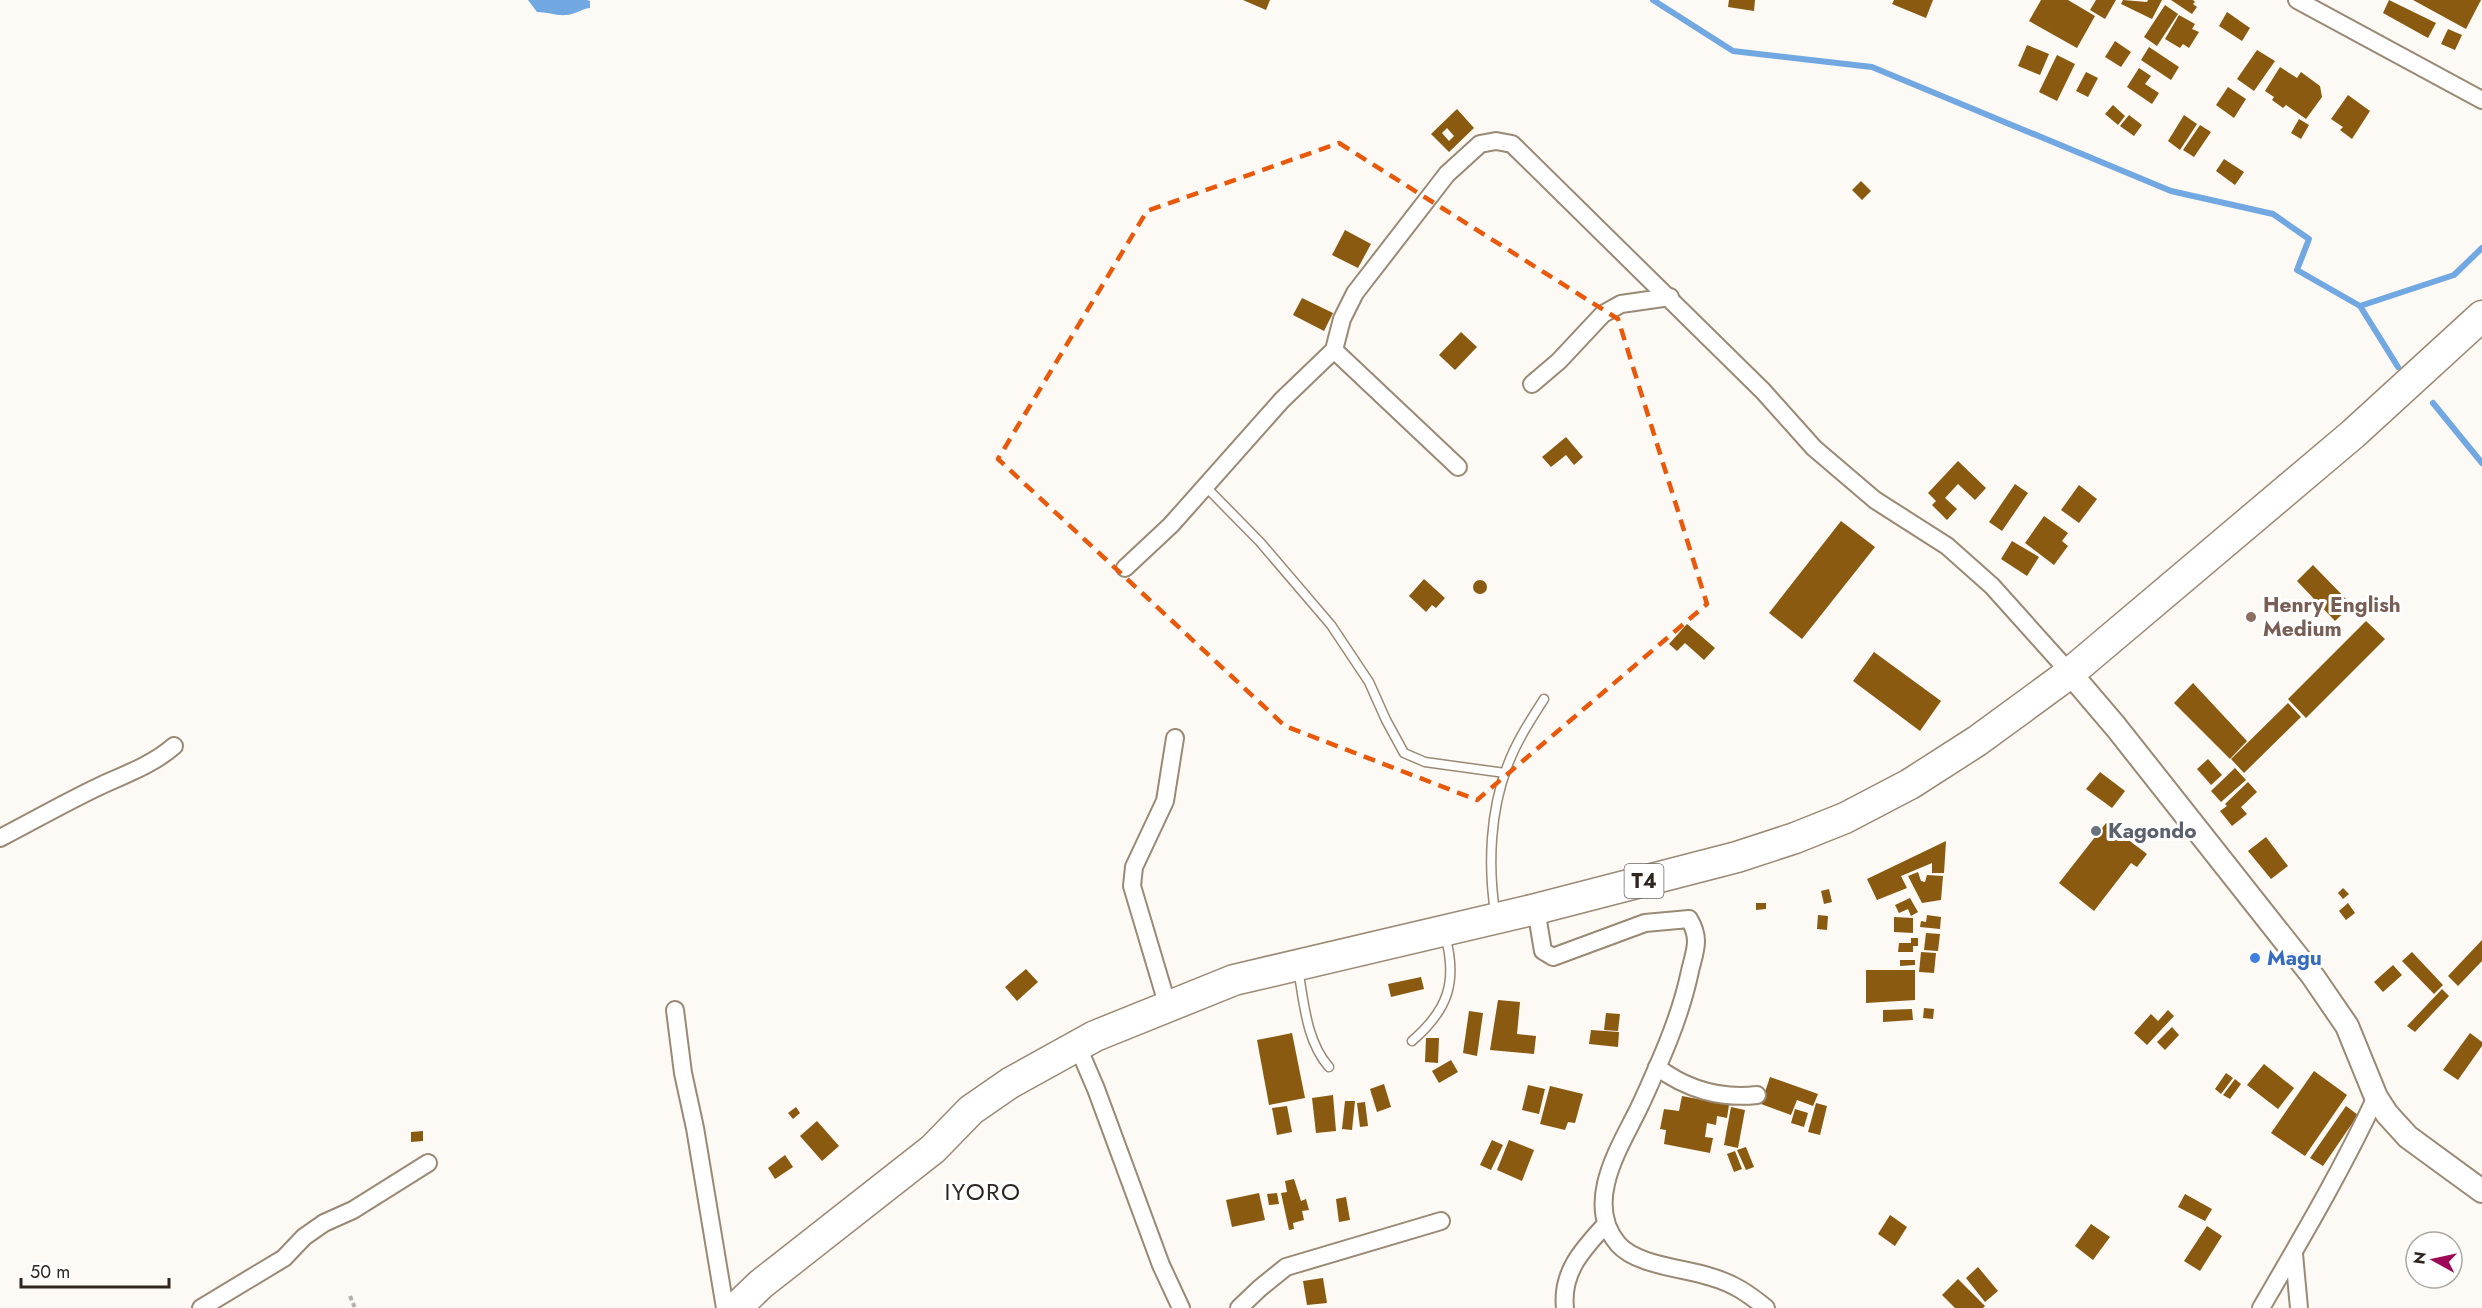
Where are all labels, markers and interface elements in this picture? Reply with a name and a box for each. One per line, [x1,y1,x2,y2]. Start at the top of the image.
place label: Henry English Medium [2263,590,2401,644]
marker: Henry English Medium [2244,610,2258,624]
place label: Kagondo [2108,816,2197,846]
marker: Kagondo [2089,824,2103,838]
road number: T4 [1624,864,1664,898]
place label: Magu [2267,943,2322,973]
marker: Magu [2248,951,2262,965]
district label: IYORO [944,1174,1022,1209]
north arrow [2404,1230,2464,1290]
text: N [2407,1250,2432,1266]
scale bar [21,1251,170,1289]
text: 50 m [30,1259,70,1285]

